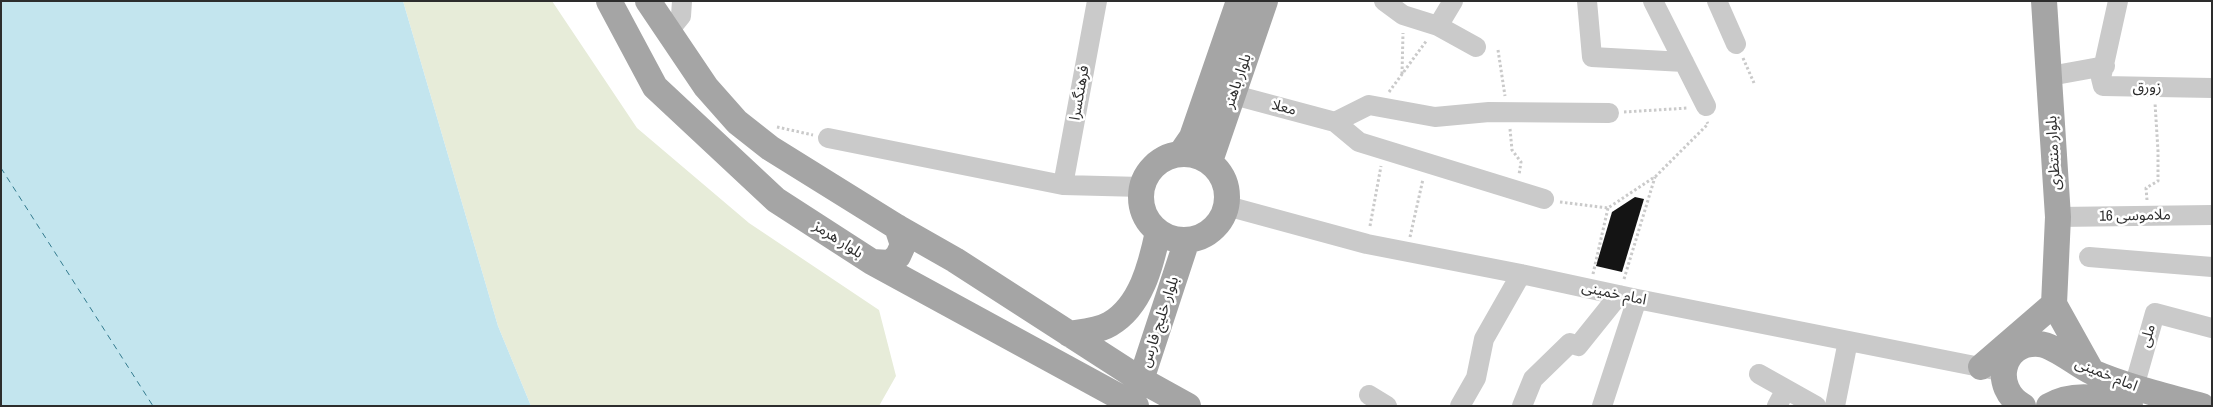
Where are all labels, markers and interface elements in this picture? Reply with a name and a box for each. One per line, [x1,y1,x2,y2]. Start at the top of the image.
street label: بلوار باهنر [1220,51,1256,111]
street label: فرهنگسرا [1066,64,1094,122]
street label: زورق [2133,79,2161,97]
street label: معلا [1270,96,1298,120]
street label: بلوار منتظری [2043,115,2065,191]
street label: ملاموسی 16 [2099,206,2171,226]
street label: بلوار هرمز [810,217,866,263]
street label: بلوار خلیج فارس [1137,274,1183,370]
street label: امام خمینی [1580,278,1648,310]
street label: ملی [2136,322,2160,350]
street label: امام خمینی [2072,354,2140,396]

